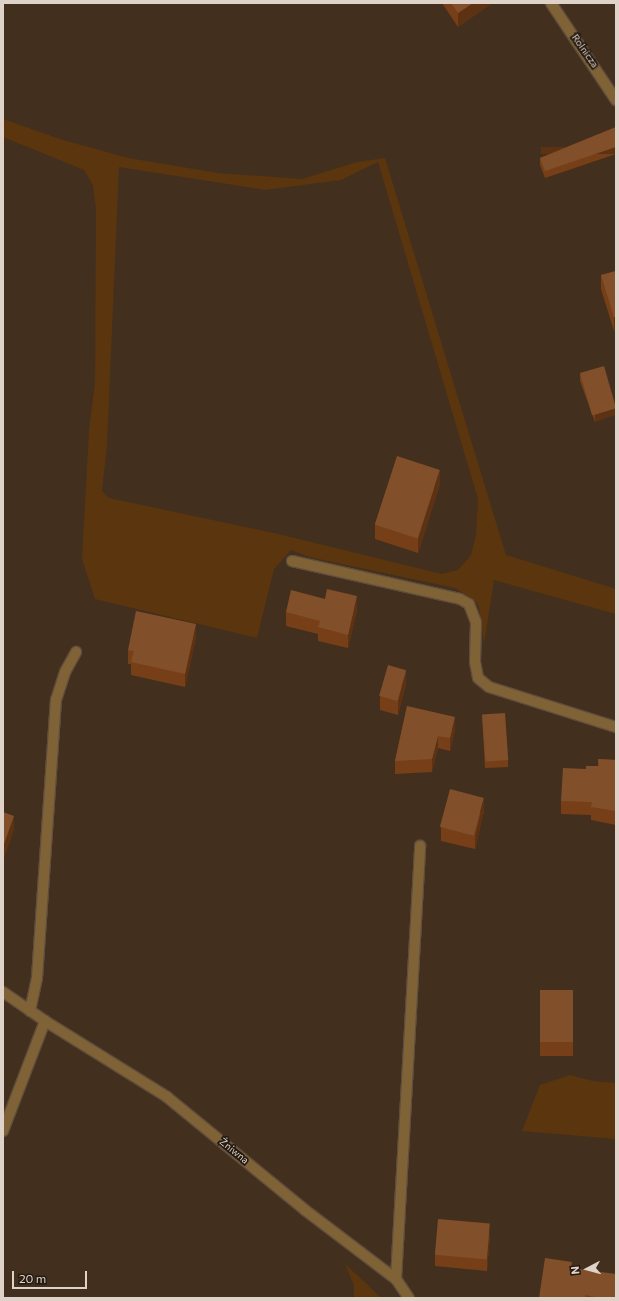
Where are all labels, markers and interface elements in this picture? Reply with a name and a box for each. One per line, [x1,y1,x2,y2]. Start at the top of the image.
street label: Rolnicza [569,32,601,70]
street label: Żniwna [217,1136,251,1166]
north arrow [567,1249,607,1289]
scale bar [14,1263,89,1289]
text: N [568,1266,581,1275]
text: 20 m [19,1271,46,1285]

